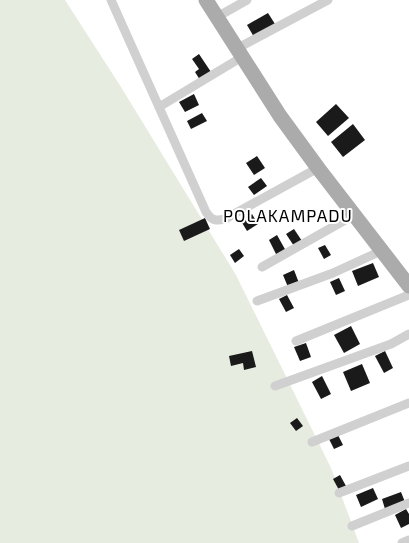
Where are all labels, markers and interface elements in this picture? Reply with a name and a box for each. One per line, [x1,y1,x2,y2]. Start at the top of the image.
district label: POLAKAMPADU [223,205,353,225]

